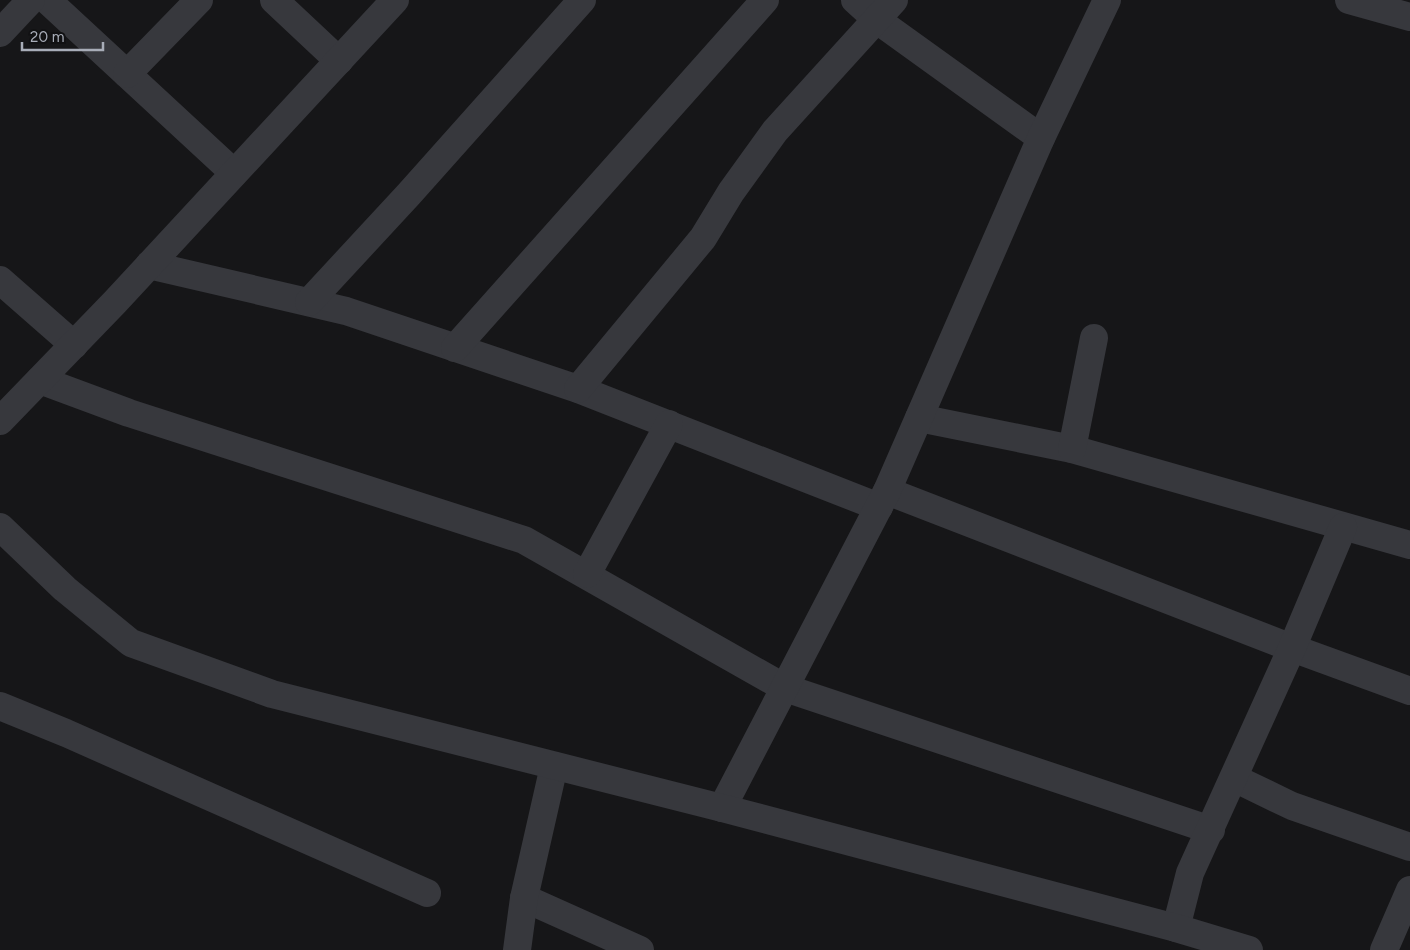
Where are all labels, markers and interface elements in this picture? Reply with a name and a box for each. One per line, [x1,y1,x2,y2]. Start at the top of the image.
scale bar [22,20,104,52]
text: 20 m [30,28,64,46]

